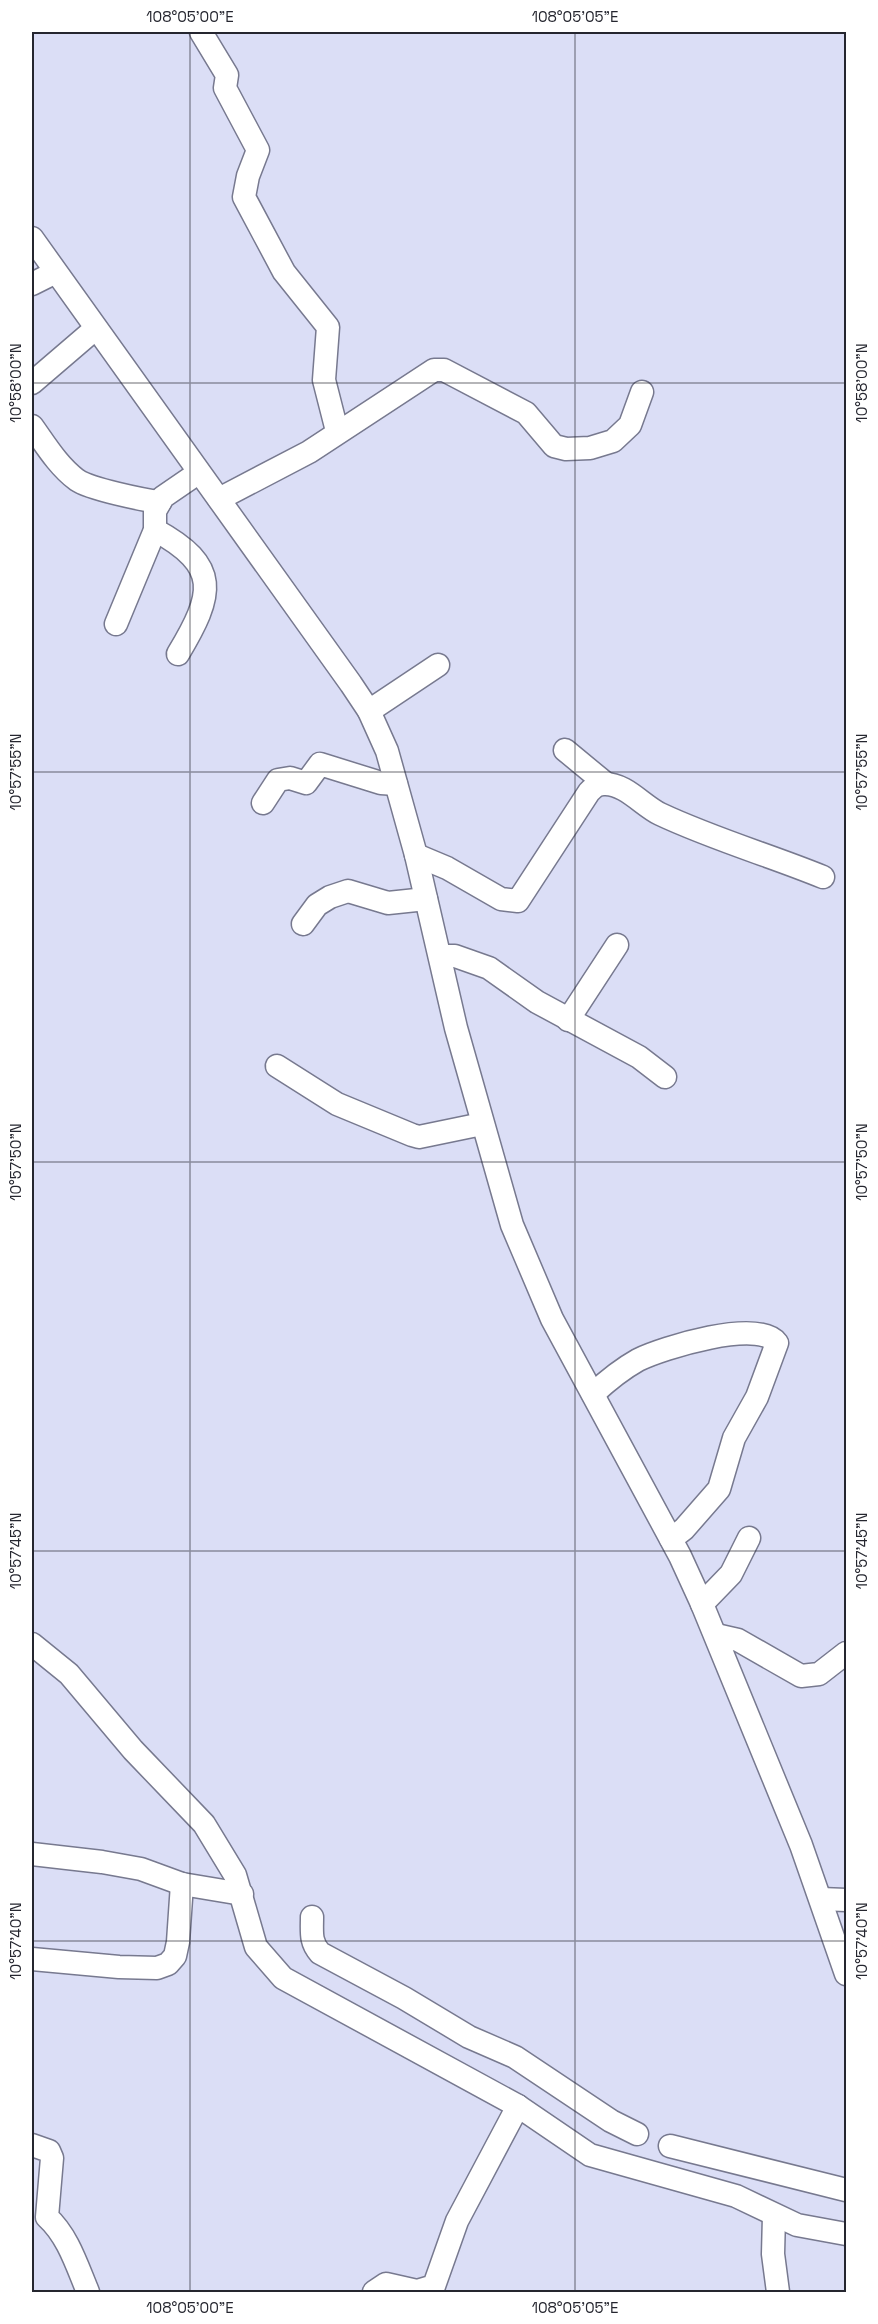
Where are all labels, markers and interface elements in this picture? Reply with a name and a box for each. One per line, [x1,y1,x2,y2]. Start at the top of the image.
text: 108°05'00"E [146,7,234,26]
text: 108°05'05"E [532,7,618,26]
text: 10°58'00"N [6,343,25,423]
text: 10°58'00"N [852,343,871,423]
text: 10°57'55"N [6,734,25,810]
text: 10°57'55"N [852,734,871,810]
text: 10°57'50"N [6,1123,25,1201]
text: 10°57'50"N [852,1123,871,1201]
text: 10°57'45"N [6,1513,25,1589]
text: 10°57'45"N [852,1513,871,1589]
text: 10°57'40"N [6,1902,25,1980]
text: 10°57'40"N [852,1902,871,1980]
text: 108°05'00"E [146,2298,234,2317]
text: 108°05'05"E [532,2298,618,2317]

